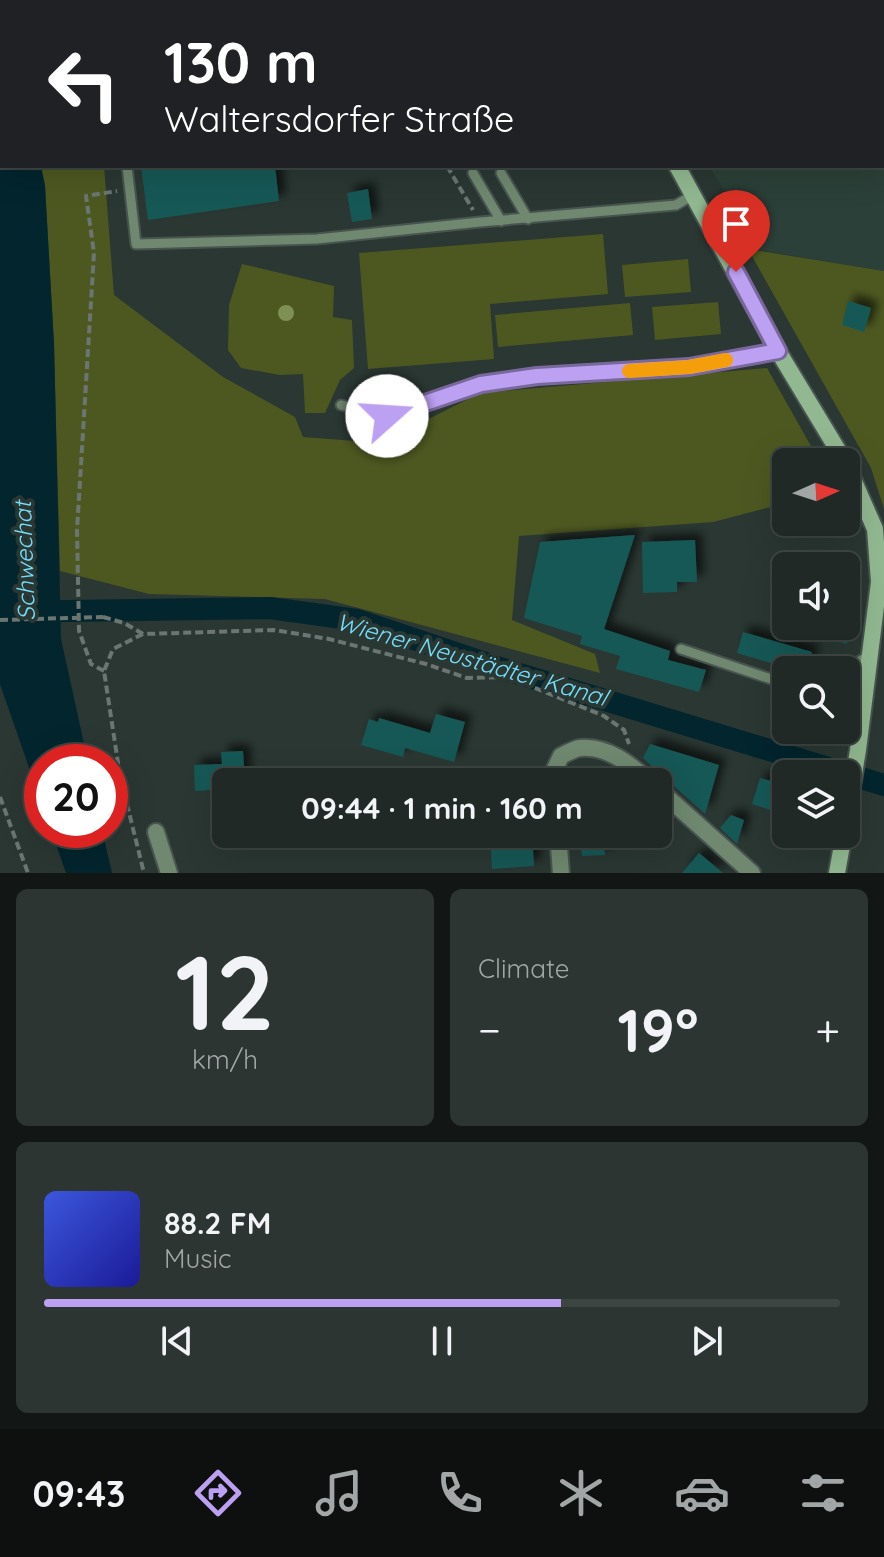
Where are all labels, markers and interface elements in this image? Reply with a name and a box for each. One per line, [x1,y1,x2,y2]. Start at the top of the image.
text: 130 m [164,27,318,97]
icon: left [32,32,136,136]
text: Waltersdorfer Straße [164,96,514,141]
pin [702,190,770,272]
icon: arrive [714,202,758,246]
position arrow [345,374,429,458]
north arrow [772,448,860,536]
map controls [772,448,860,848]
water label: Schwechat [7,498,41,621]
button: sound [772,552,860,640]
water label: Wiener Neustädter Kanal [333,606,613,713]
button: search [772,656,860,744]
speed limit sign: 20 [24,744,128,848]
button: layers [772,760,860,848]
text: 09:44 · 1 min · 160 m [301,789,583,827]
text: 12 [175,926,275,1056]
text: Climate [478,952,569,985]
text: 19° [618,992,699,1067]
text: − [478,1002,501,1057]
text: + [815,1002,840,1057]
text: km/h [192,1043,258,1076]
text: 88.2 FM [164,1204,271,1242]
text: Music [164,1242,232,1275]
icon: previous [155,1319,199,1363]
icon: pause [420,1319,464,1363]
icon: next [685,1319,729,1363]
icon: directions [190,1465,246,1521]
icon: music [311,1465,367,1521]
icon: phone [432,1465,488,1521]
icon: climate [553,1465,609,1521]
icon: car [674,1465,730,1521]
icon: filters [795,1465,851,1521]
text: 09:43 [33,1471,125,1516]

